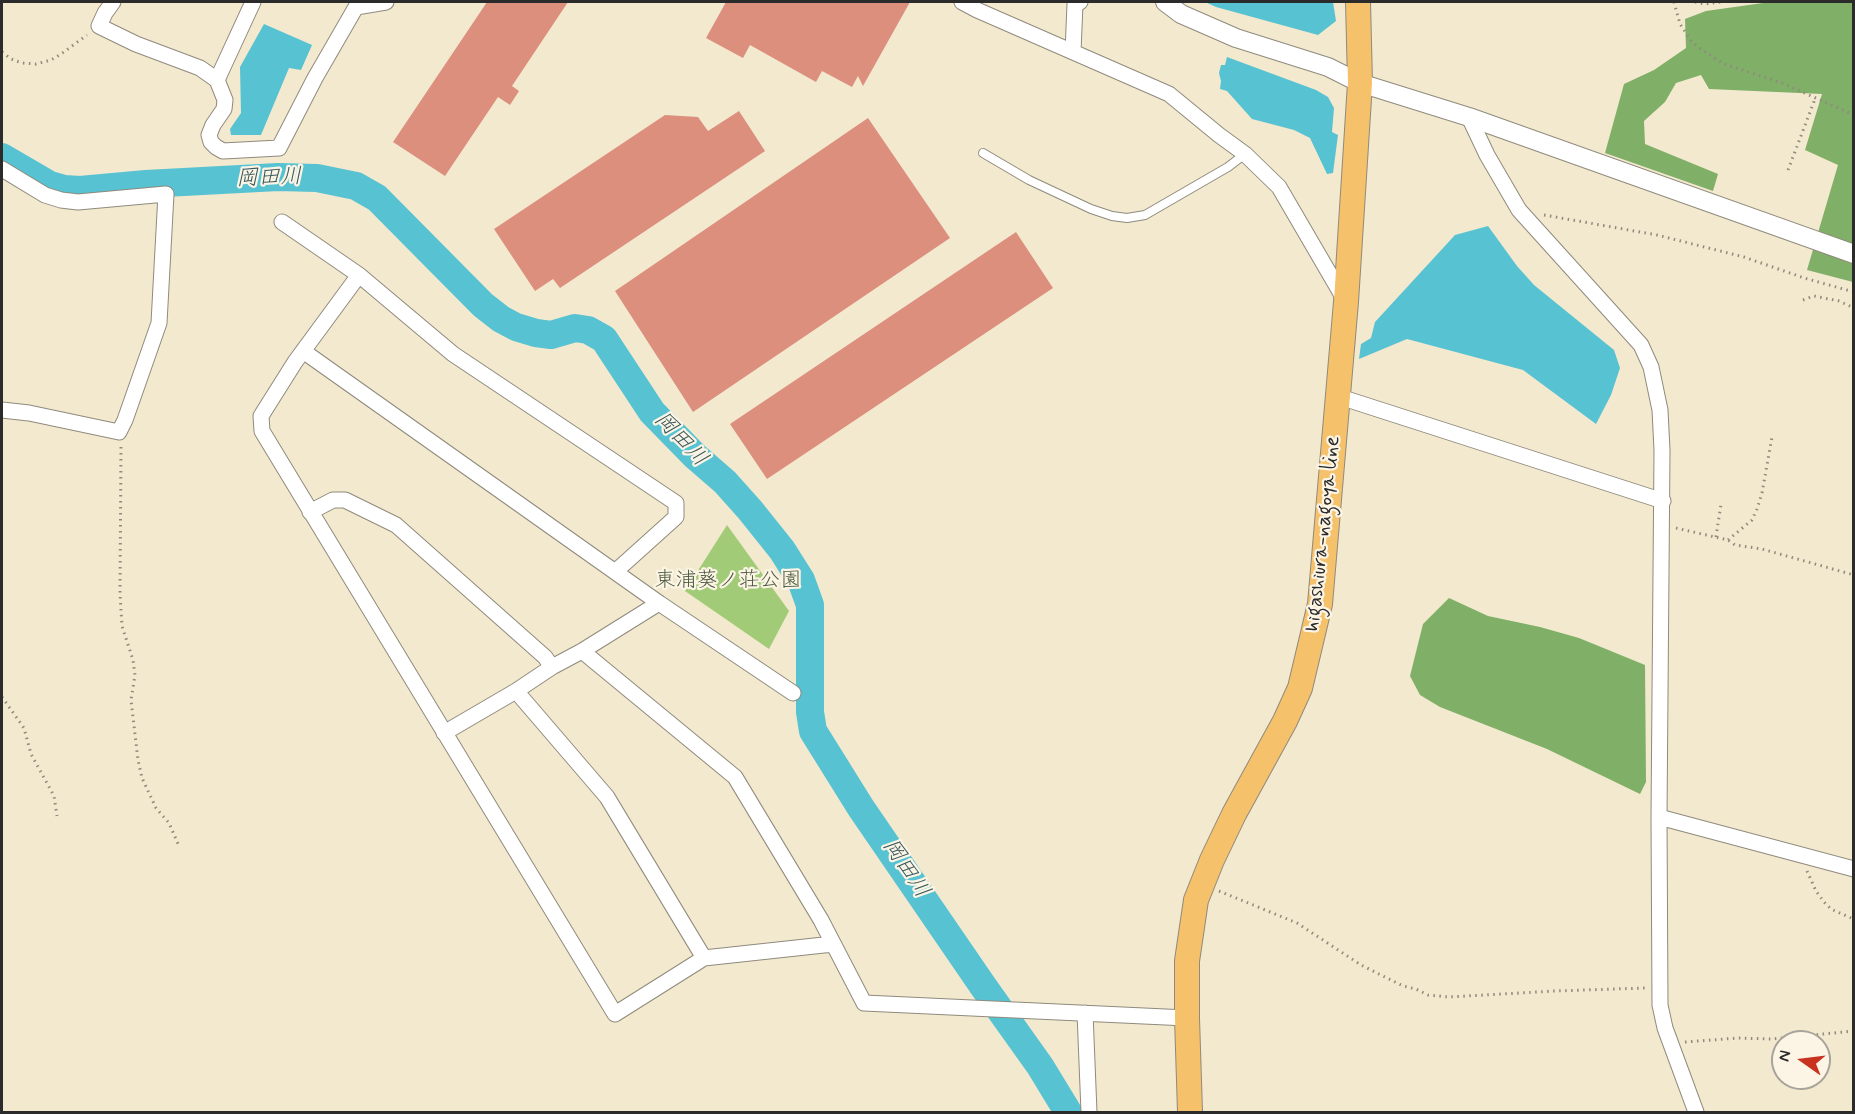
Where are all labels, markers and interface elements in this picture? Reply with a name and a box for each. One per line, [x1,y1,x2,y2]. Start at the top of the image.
water label: 岡田川 [236,165,302,193]
water label: 岡田川 [648,407,712,473]
street label: higashiura-nagoya line [1301,435,1347,633]
park label: 東浦葵ノ荘公園 [655,569,801,595]
water label: 岡田川 [876,834,934,904]
north arrow [1771,1030,1831,1090]
text: N [1774,1048,1796,1064]

